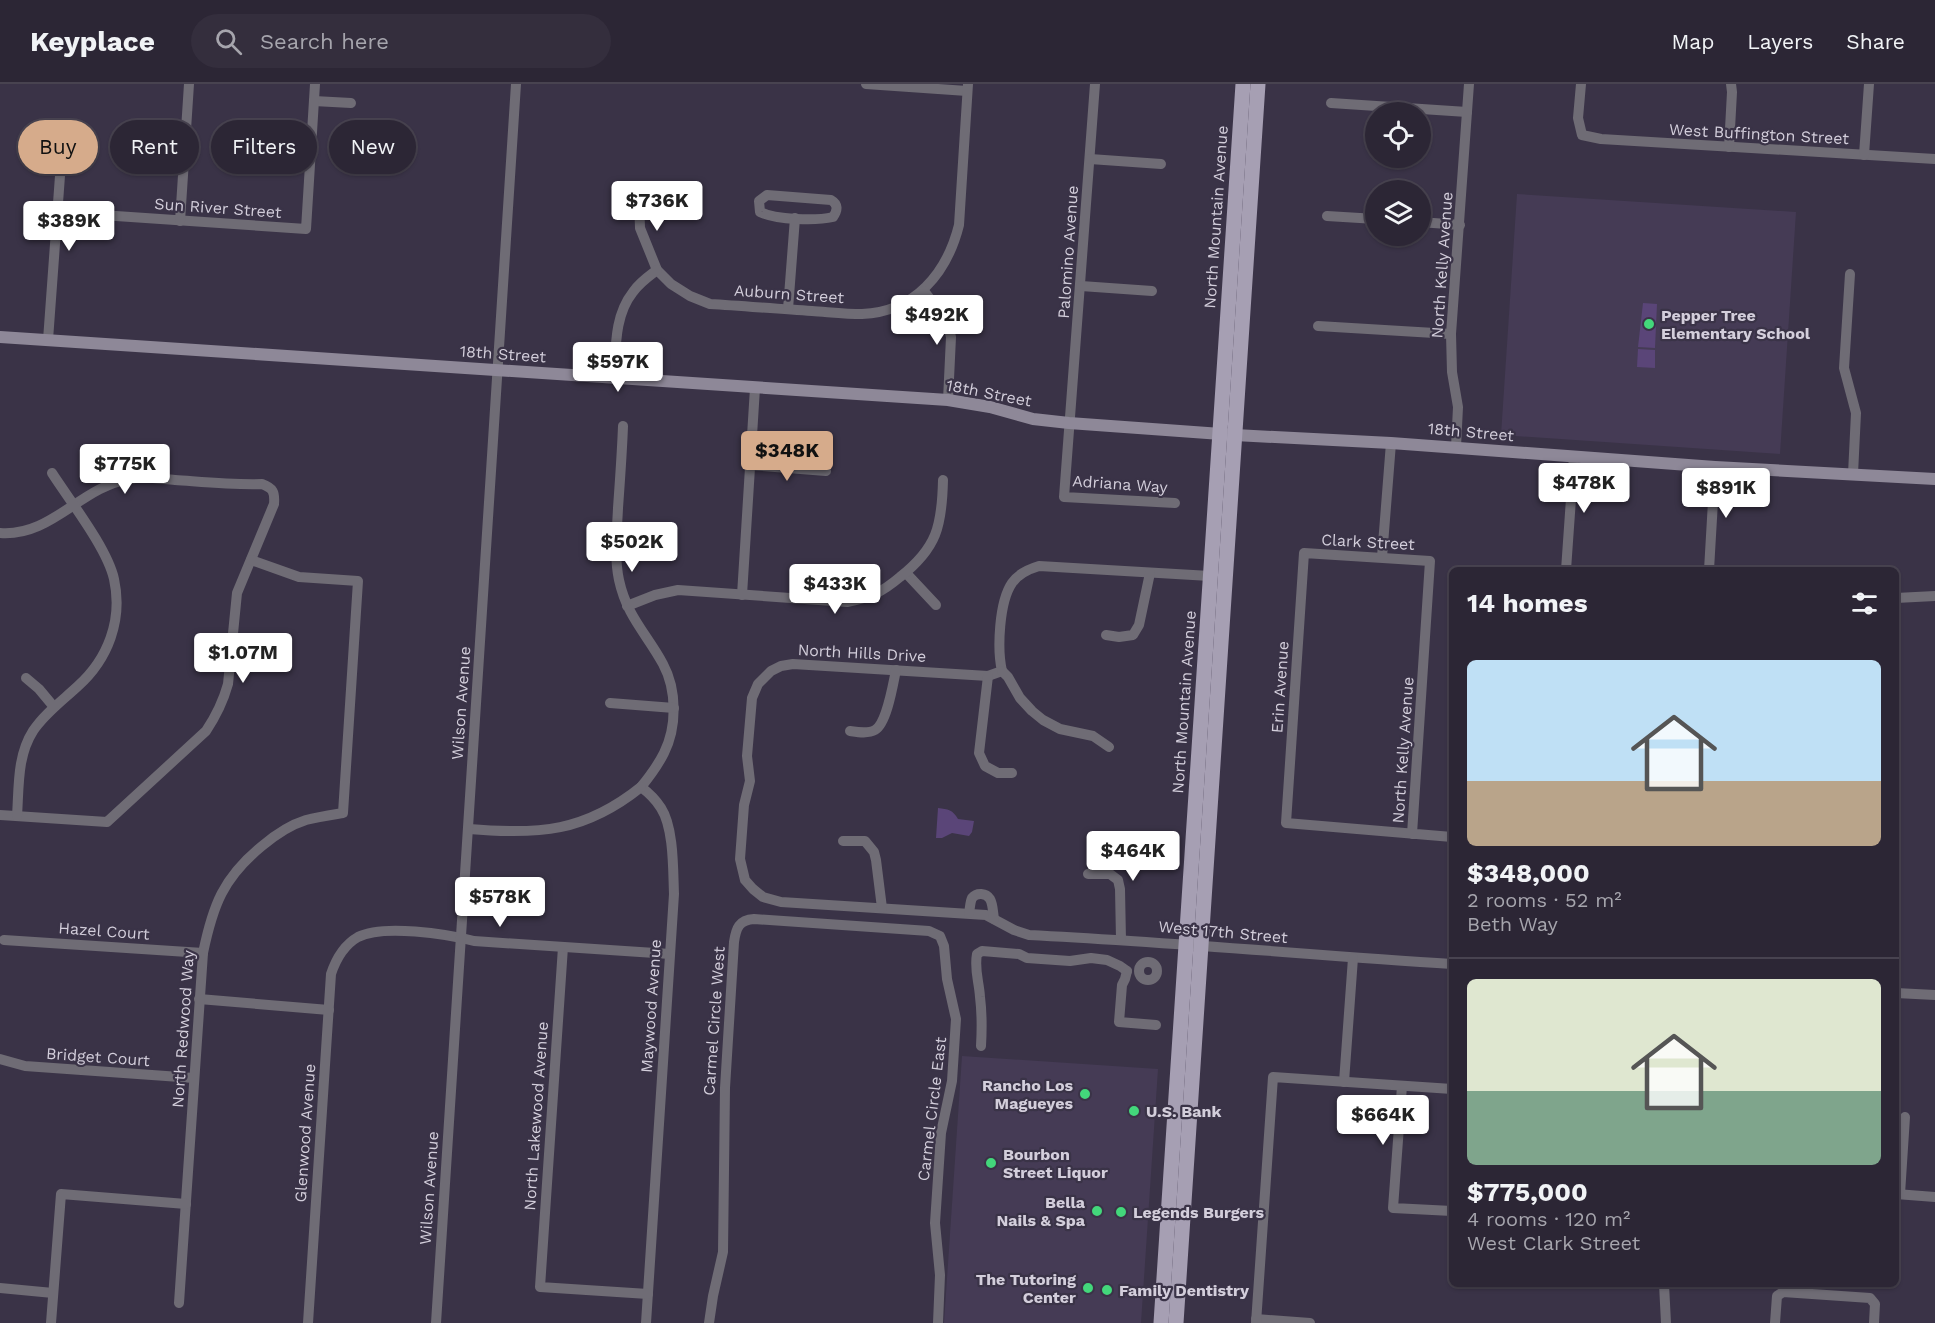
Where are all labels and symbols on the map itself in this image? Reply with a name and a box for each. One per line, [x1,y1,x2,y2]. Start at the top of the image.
street label: West Buffington Street [1669,120,1850,148]
street label: North Mountain Avenue [1200,125,1232,309]
pin: $736K [615,181,699,232]
street label: Palomino Avenue [1054,185,1082,319]
street label: North Kelly Avenue [1427,191,1457,339]
street label: Sun River Street [154,194,283,222]
pin: $389K [27,201,111,252]
street label: Auburn Street [733,281,845,307]
pin: $492K [895,295,979,346]
place label: Pepper Tree Elementary School [1661,306,1811,343]
marker: Pepper Tree Elementary School [1642,317,1656,331]
street label: 18th Street [459,342,547,367]
pin: $597K [576,342,660,393]
street label: 18th Street [945,375,1033,411]
street label: 18th Street [1427,419,1515,445]
pin: $348K [745,431,829,482]
pin: $775K [83,444,167,495]
pin: $478K [1542,463,1626,514]
pin: $891K [1684,468,1768,519]
street label: Adriana Way [1072,471,1169,497]
pin: $502K [590,522,674,573]
street label: Clark Street [1321,530,1416,554]
pin: $433K [793,564,877,615]
street label: North Mountain Avenue [1168,610,1200,794]
pin: $1.07M [194,633,292,684]
street label: North Hills Drive [797,640,927,666]
street label: Erin Avenue [1267,640,1293,734]
street label: Wilson Avenue [448,646,474,760]
street label: North Kelly Avenue [1388,676,1418,824]
pin: $464K [1091,831,1175,882]
pin: $578K [458,877,542,928]
street label: West 17th Street [1158,917,1289,947]
street label: Hazel Court [58,918,151,944]
street label: Maywood Avenue [637,938,665,1074]
street label: Carmel Circle West [699,945,729,1096]
street label: North Redwood Way [168,949,198,1108]
street label: North Lakewood Avenue [520,1021,552,1211]
street label: Carmel Circle East [914,1035,950,1182]
street label: Bridget Court [45,1044,151,1070]
street label: Glenwood Avenue [291,1063,319,1203]
place label: Rancho Los Magueyes [982,1076,1073,1113]
marker: Rancho Los Magueyes [1078,1087,1092,1101]
pin: $664K [1341,1095,1425,1146]
place label: U.S. Bank [1146,1102,1221,1121]
marker: U.S. Bank [1127,1104,1141,1118]
street label: Wilson Avenue [416,1131,442,1245]
place label: Bourbon Street Liquor [1003,1145,1108,1182]
marker: Bourbon Street Liquor [984,1156,998,1170]
place label: Bella Nails & Spa [997,1193,1086,1230]
place label: Legends Burgers [1133,1203,1265,1222]
marker: Bella Nails & Spa [1090,1204,1104,1218]
marker: Legends Burgers [1114,1205,1128,1219]
place label: The Tutoring Center [976,1270,1076,1307]
marker: The Tutoring Center [1081,1281,1095,1295]
place label: Family Dentistry [1119,1281,1250,1300]
marker: Family Dentistry [1100,1283,1114,1297]

